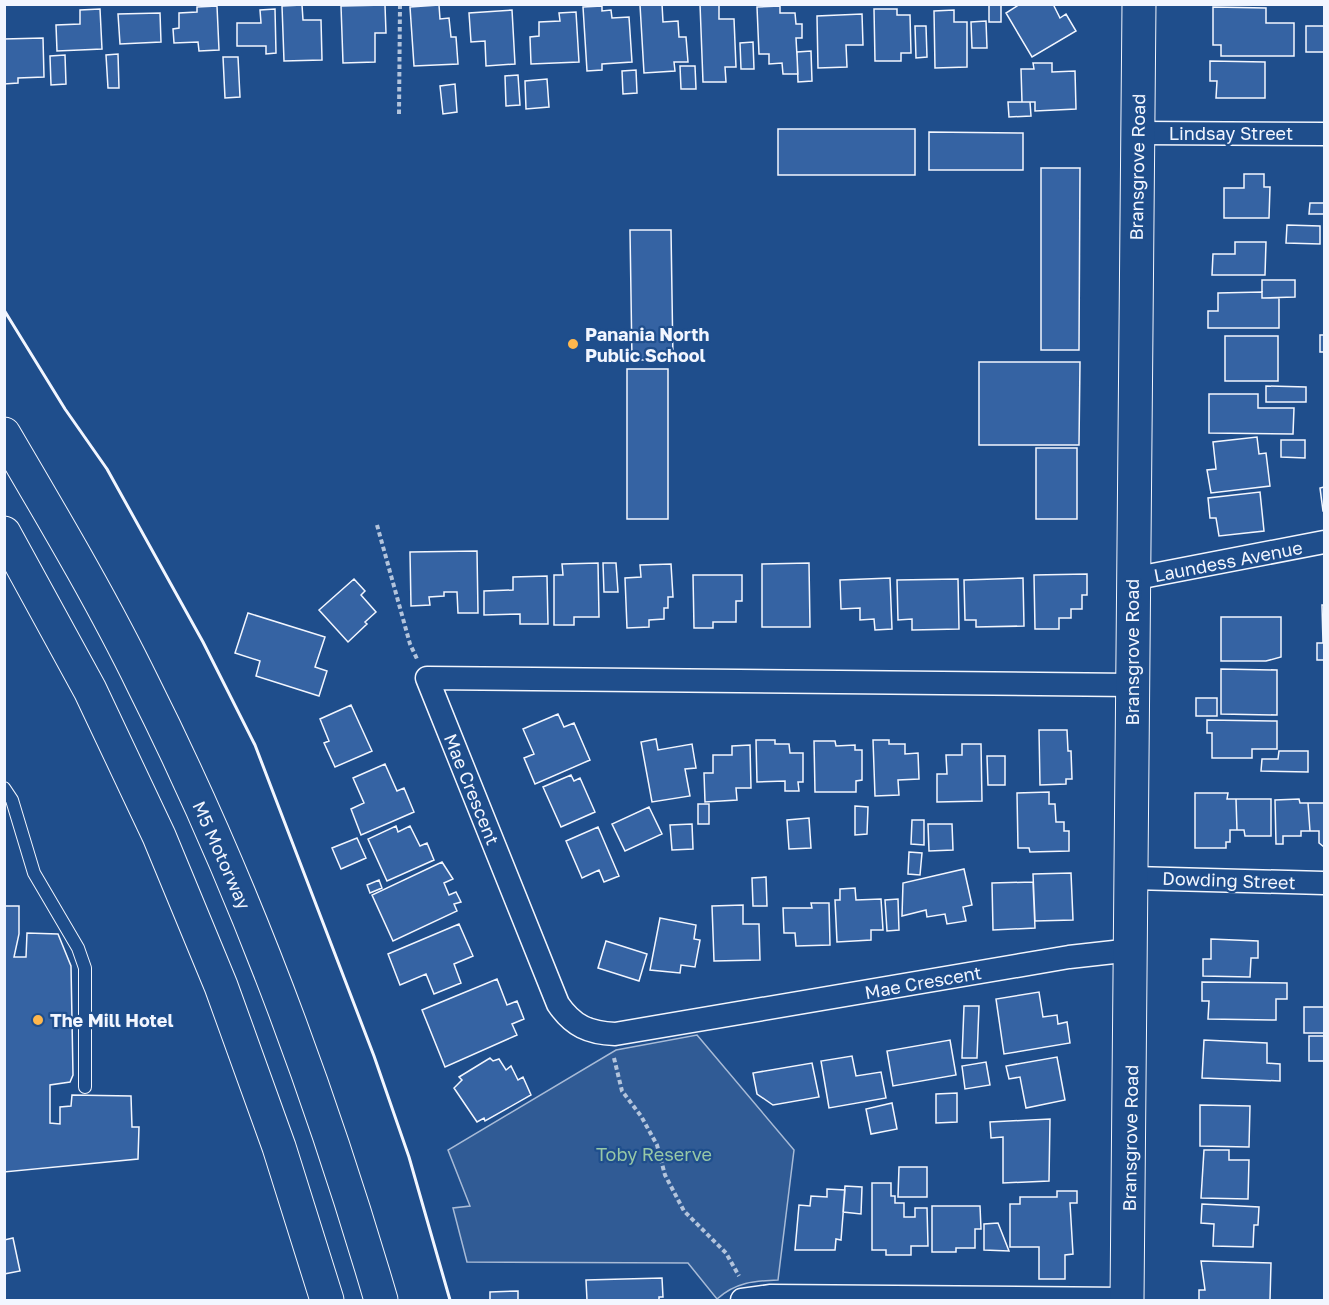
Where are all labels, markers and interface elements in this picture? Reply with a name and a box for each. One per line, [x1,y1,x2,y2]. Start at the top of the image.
street label: Bransgrove Road [1125,93,1149,241]
street label: Lindsay Street [1169,122,1293,144]
place label: Panania North Public School [585,323,709,366]
marker: Panania North Public School [566,337,580,351]
street label: Laundess Avenue [1152,536,1304,586]
street label: Bransgrove Road [1121,579,1143,725]
street label: Mae Crescent [440,730,504,848]
street label: M5 Motorway [188,797,256,913]
street label: Dowding Street [1162,867,1296,893]
street label: Mae Crescent [863,961,983,1003]
place label: The Mill Hotel [50,1009,173,1031]
marker: The Mill Hotel [31,1013,45,1027]
street label: Bransgrove Road [1118,1064,1142,1212]
park label: Toby Reserve [596,1143,712,1165]

